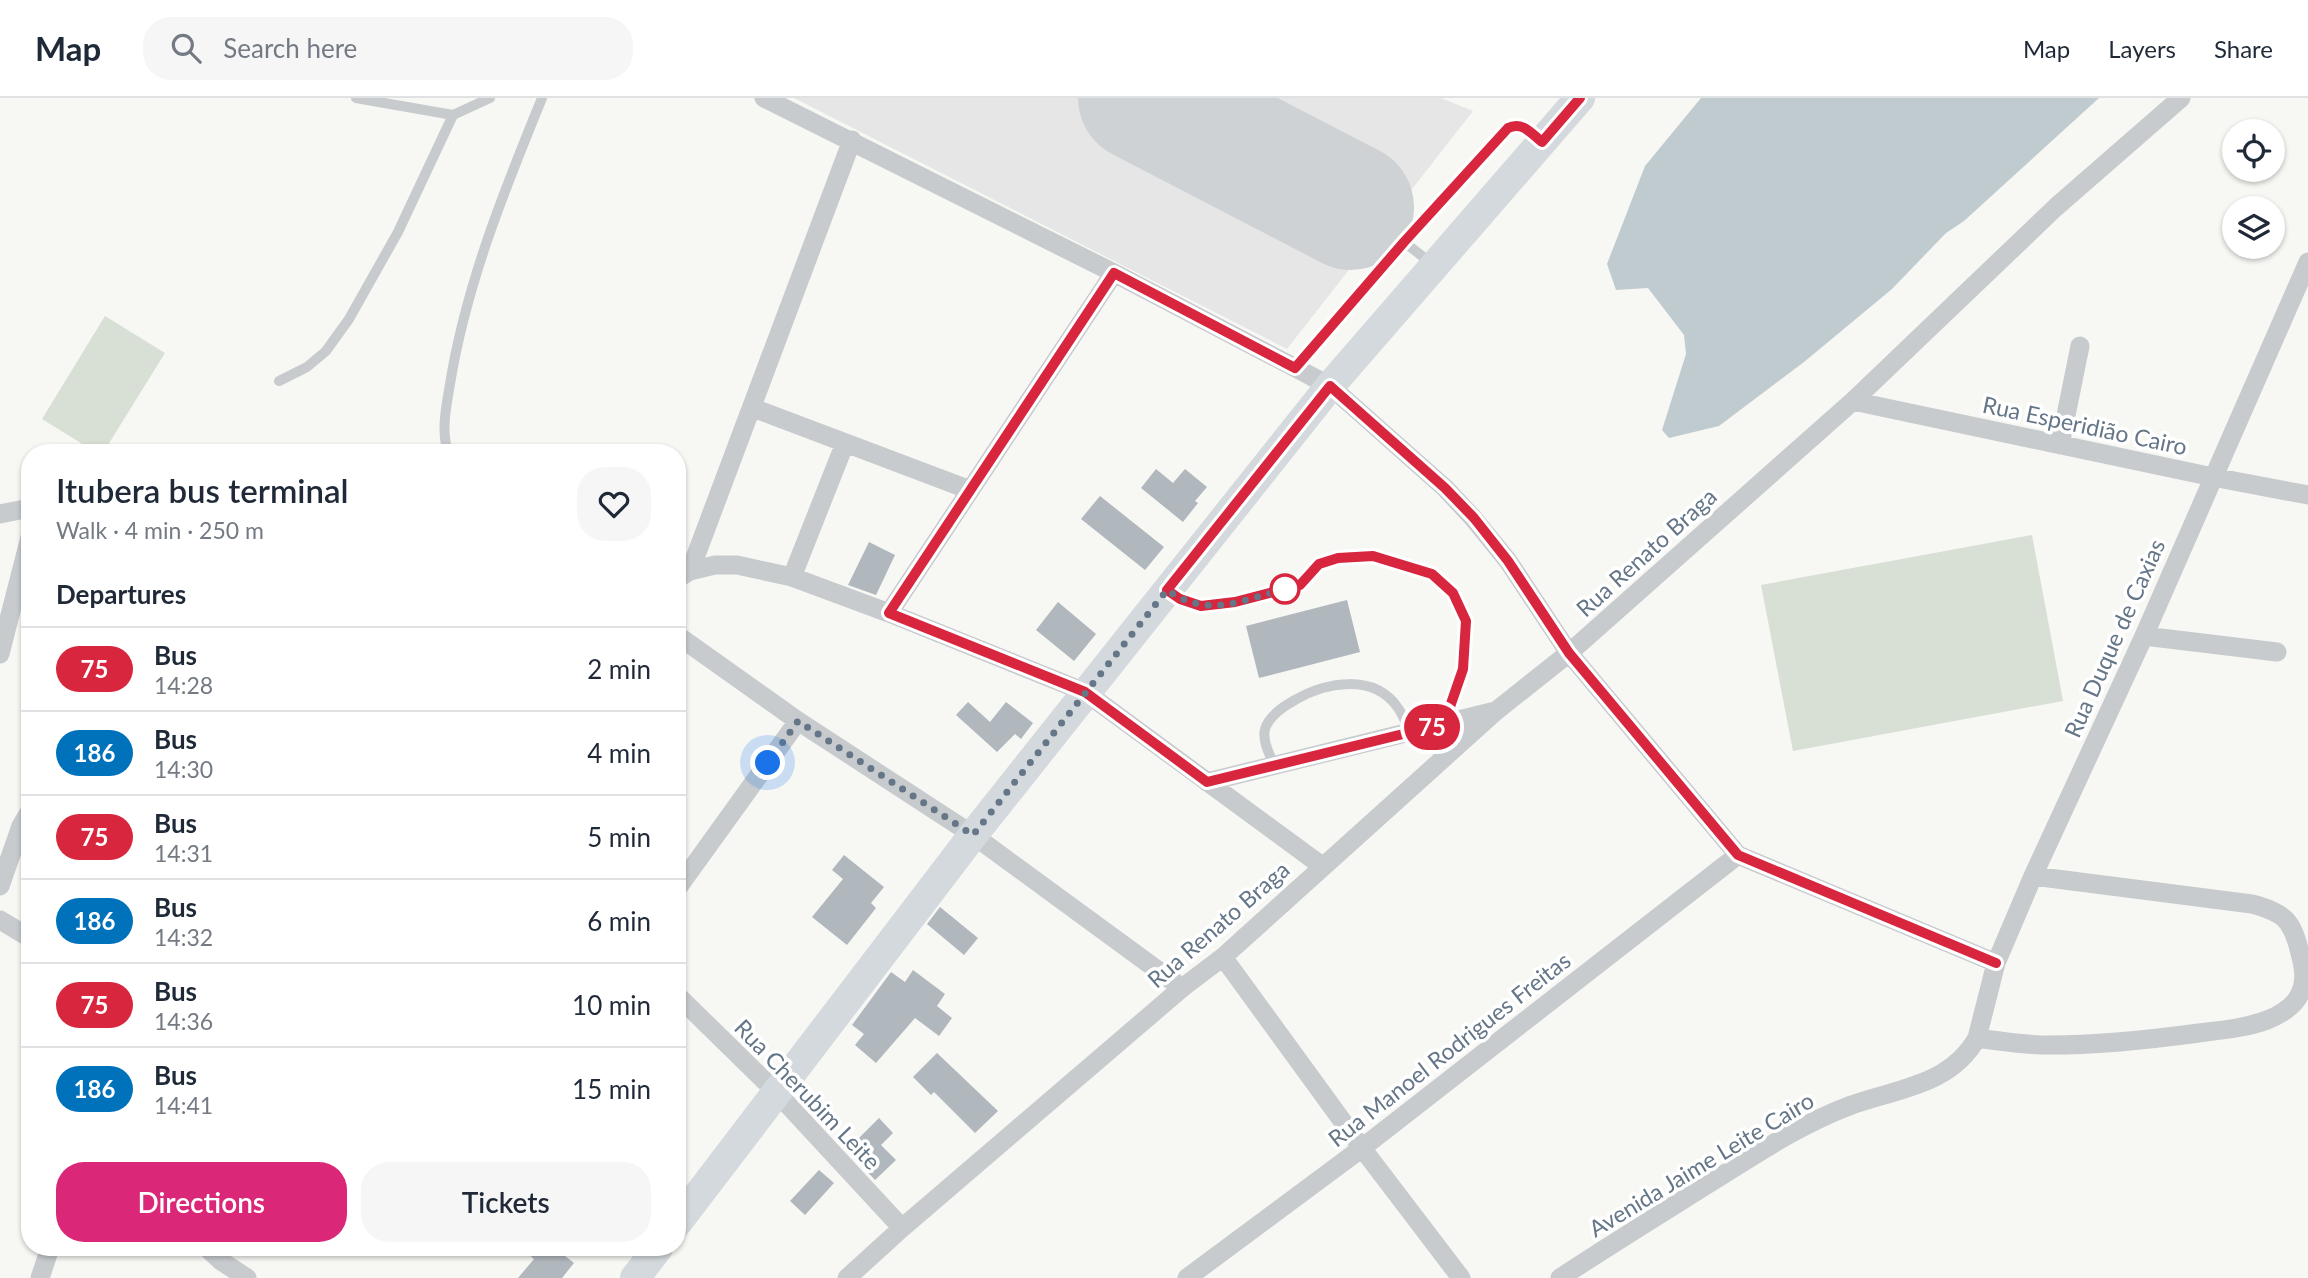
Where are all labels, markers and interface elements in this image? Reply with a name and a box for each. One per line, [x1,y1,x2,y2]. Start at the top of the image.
search box [143,17,633,80]
text: Map [35,28,101,68]
icon: search [167,29,205,67]
text: Search here [223,32,357,64]
text: Map [2023,34,2070,63]
text: Layers [2108,34,2176,63]
text: Share [2214,34,2273,63]
map controls [2222,119,2285,259]
button: locate [2222,119,2285,182]
button: layers [2222,196,2285,259]
street label: Rua Esperidião Cairo [1980,390,2190,460]
button: heart [577,467,651,541]
text: Itubera bus terminal [56,470,349,510]
street label: Rua Renato Braga [1570,482,1722,622]
text: Walk · 4 min · 250 m [56,516,264,544]
street label: Rua Duque de Caxias [2058,535,2170,741]
unlabelled marker [1270,574,1300,604]
text: Departures [56,578,186,610]
text: Bus [154,639,197,671]
text: 2 min [587,653,651,685]
text: 75 [81,654,108,683]
text: 14:28 [154,671,213,699]
line badge: 75 [1400,704,1464,750]
text: 75 [1418,712,1446,741]
text: Bus [154,723,197,755]
text: 4 min [587,737,651,769]
text: 186 [74,738,115,767]
your location [750,745,785,780]
text: 14:30 [154,755,213,783]
text: Bus [154,807,197,839]
text: 5 min [587,821,651,853]
text: 75 [81,822,108,851]
text: 14:31 [154,839,213,867]
street label: Rua Renato Braga [1141,855,1295,993]
text: Bus [154,891,197,923]
text: 6 min [587,905,651,937]
text: 186 [74,906,115,935]
text: 14:32 [154,923,213,951]
street label: Rua Manoel Rodrigues Freitas [1322,946,1576,1152]
text: Bus [154,975,197,1007]
text: 10 min [572,989,651,1021]
text: 75 [81,990,108,1019]
text: 14:36 [154,1007,213,1035]
street label: Rua Cherubim Leite [729,1013,887,1175]
text: Bus [154,1059,197,1091]
text: 15 min [572,1073,651,1105]
text: 186 [74,1074,115,1103]
street label: Avenida Jaime Leite Cairo [1583,1086,1819,1242]
text: 14:41 [154,1091,213,1119]
button: Directions [56,1162,347,1242]
button: Tickets [361,1162,651,1242]

